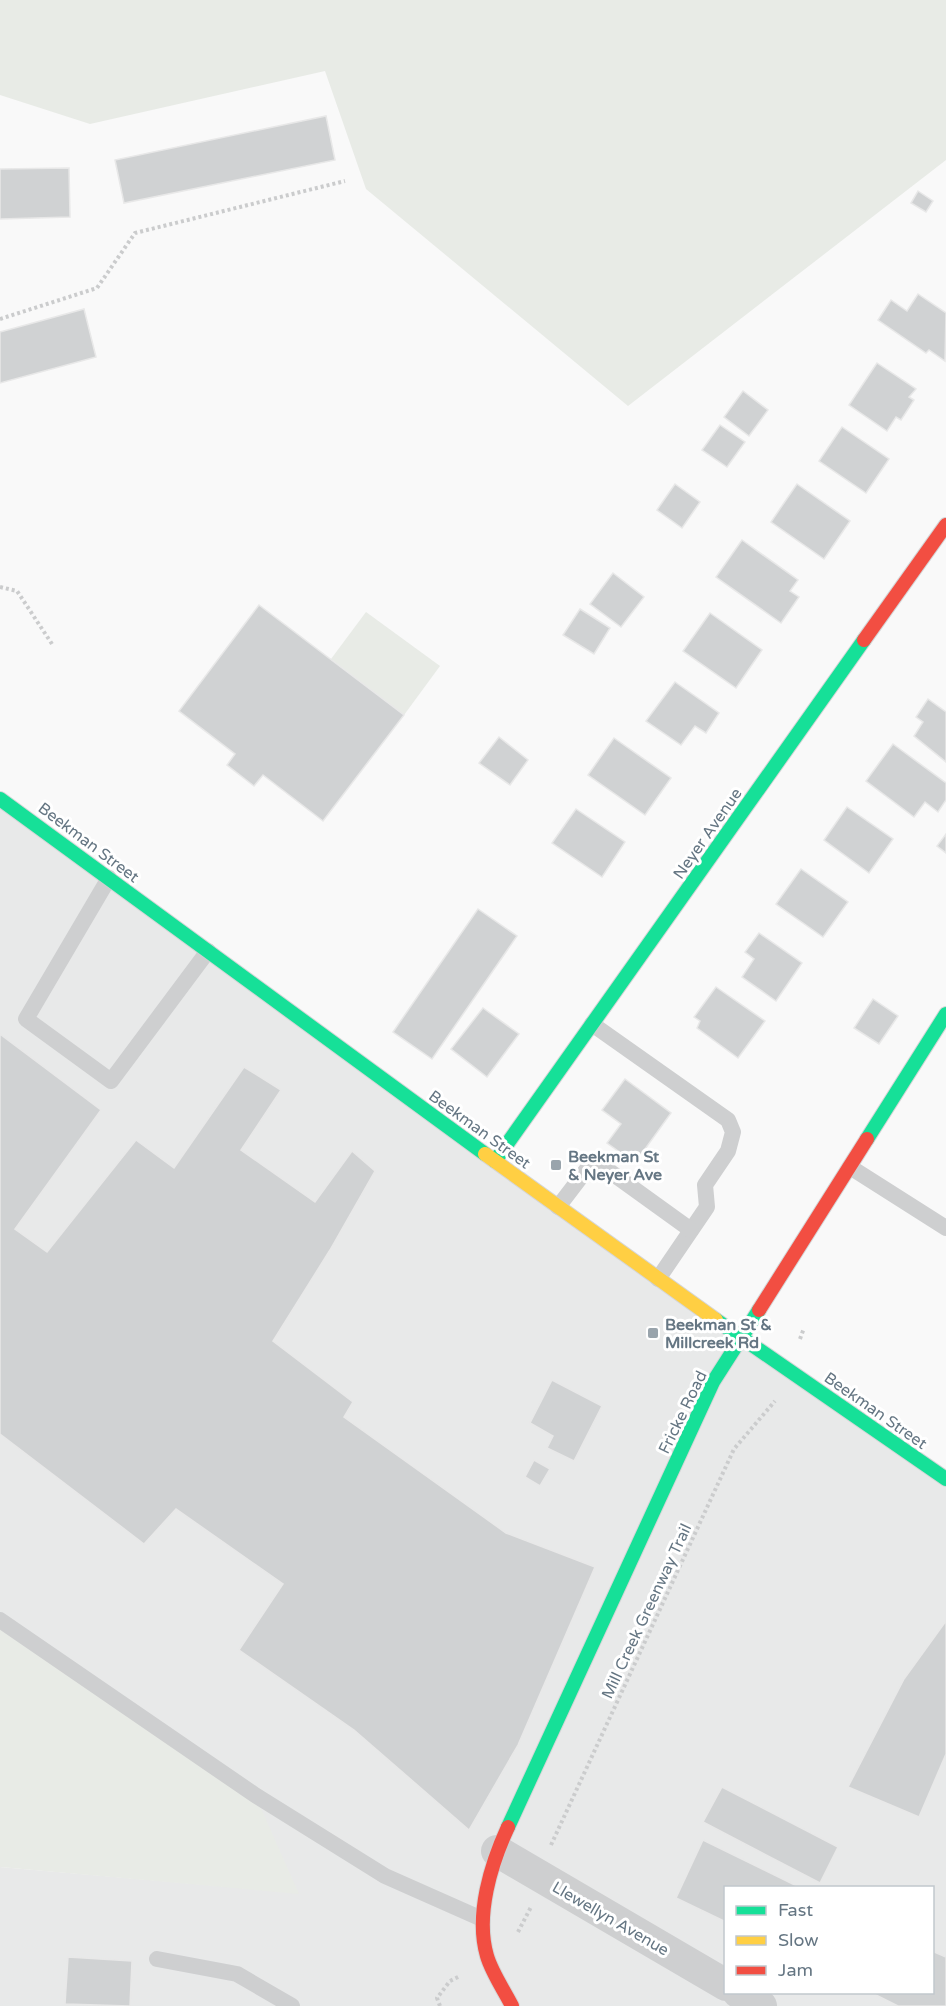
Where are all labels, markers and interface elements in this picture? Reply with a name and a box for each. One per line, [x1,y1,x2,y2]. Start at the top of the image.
street label: Neyer Avenue [669,784,747,883]
street label: Beekman Street [34,798,143,887]
street label: Beekman Street [425,1086,534,1174]
place label: Beekman St & Neyer Ave [568,1147,662,1185]
marker: Beekman St & Neyer Ave [549,1158,563,1172]
place label: Beekman St & Millcreek Rd [665,1315,772,1353]
marker: Beekman St & Millcreek Rd [646,1326,660,1340]
street label: Fricke Road [654,1368,712,1457]
street label: Beekman Street [820,1368,931,1454]
street label: Mill Creek Greenway Trail [597,1521,696,1702]
street label: Llewellyn Avenue [549,1877,672,1960]
legend [724,1886,934,1994]
text: Fast [778,1899,813,1921]
text: Slow [778,1929,819,1951]
text: Jam [778,1959,813,1981]

